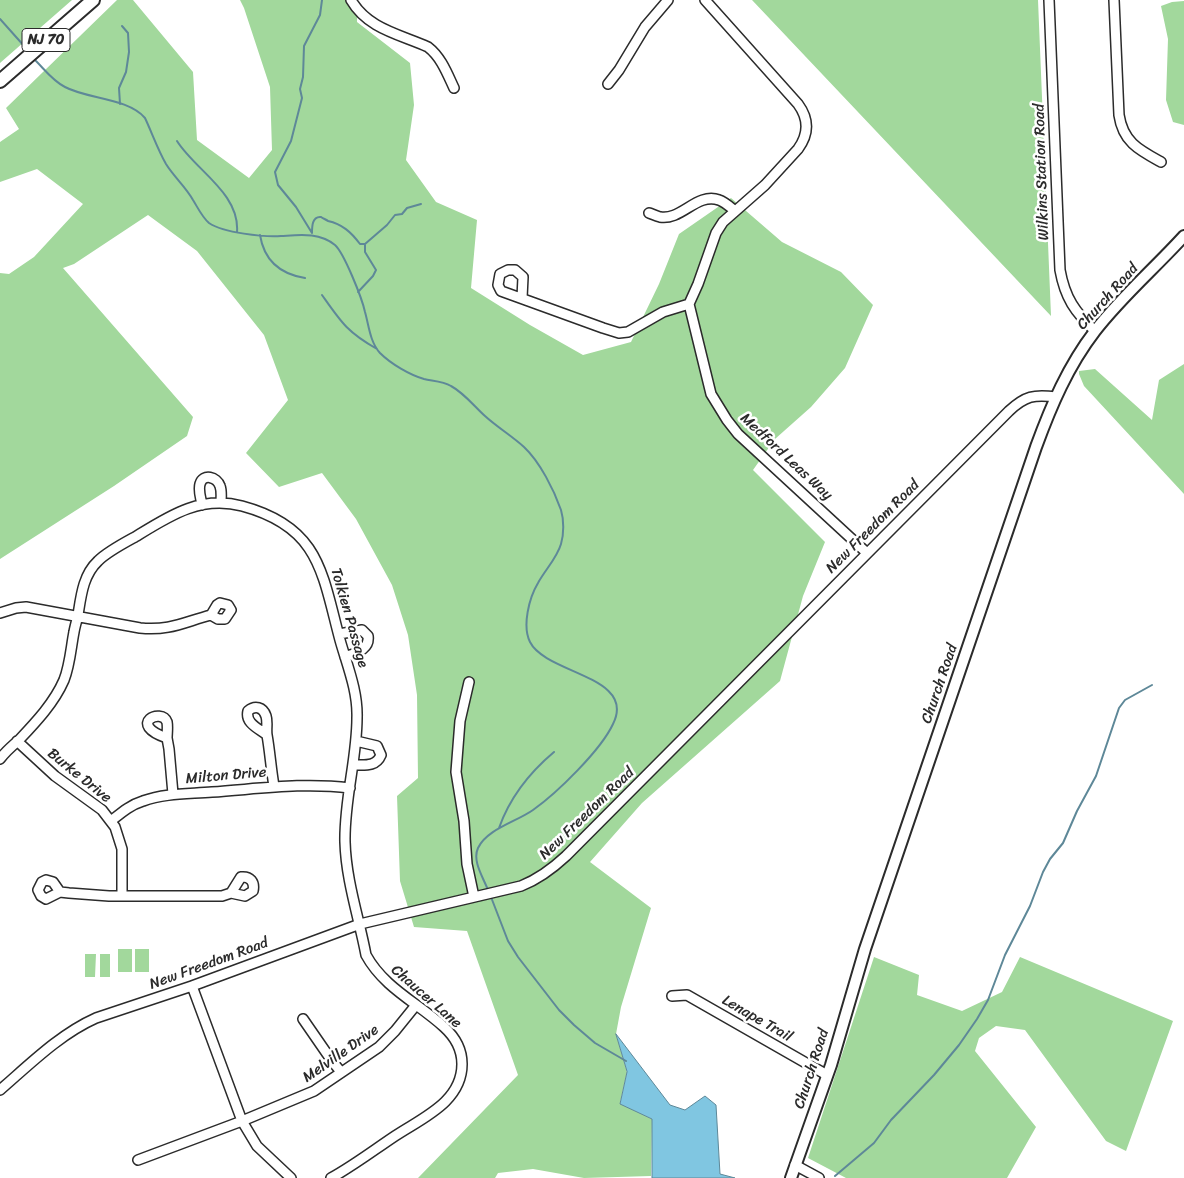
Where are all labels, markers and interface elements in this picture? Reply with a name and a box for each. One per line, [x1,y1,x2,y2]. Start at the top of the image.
road number: NJ 70 [22,28,70,52]
street label: Wilkins Station Road [1031,103,1053,241]
street label: Church Road [1074,260,1142,334]
street label: Medford Leas Way [736,410,836,504]
street label: New Freedom Road [822,476,924,578]
street label: Tolkien Passage [326,566,372,670]
street label: Church Road [918,642,962,726]
street label: Burke Drive [43,745,115,807]
street label: Milton Drive [185,764,267,788]
street label: New Freedom Road [536,764,638,864]
street label: New Freedom Road [147,934,271,994]
street label: Chaucer Lane [387,961,465,1033]
street label: Lenape Trail [719,992,795,1046]
street label: Melville Drive [299,1021,383,1087]
street label: Church Road [791,1027,833,1111]

